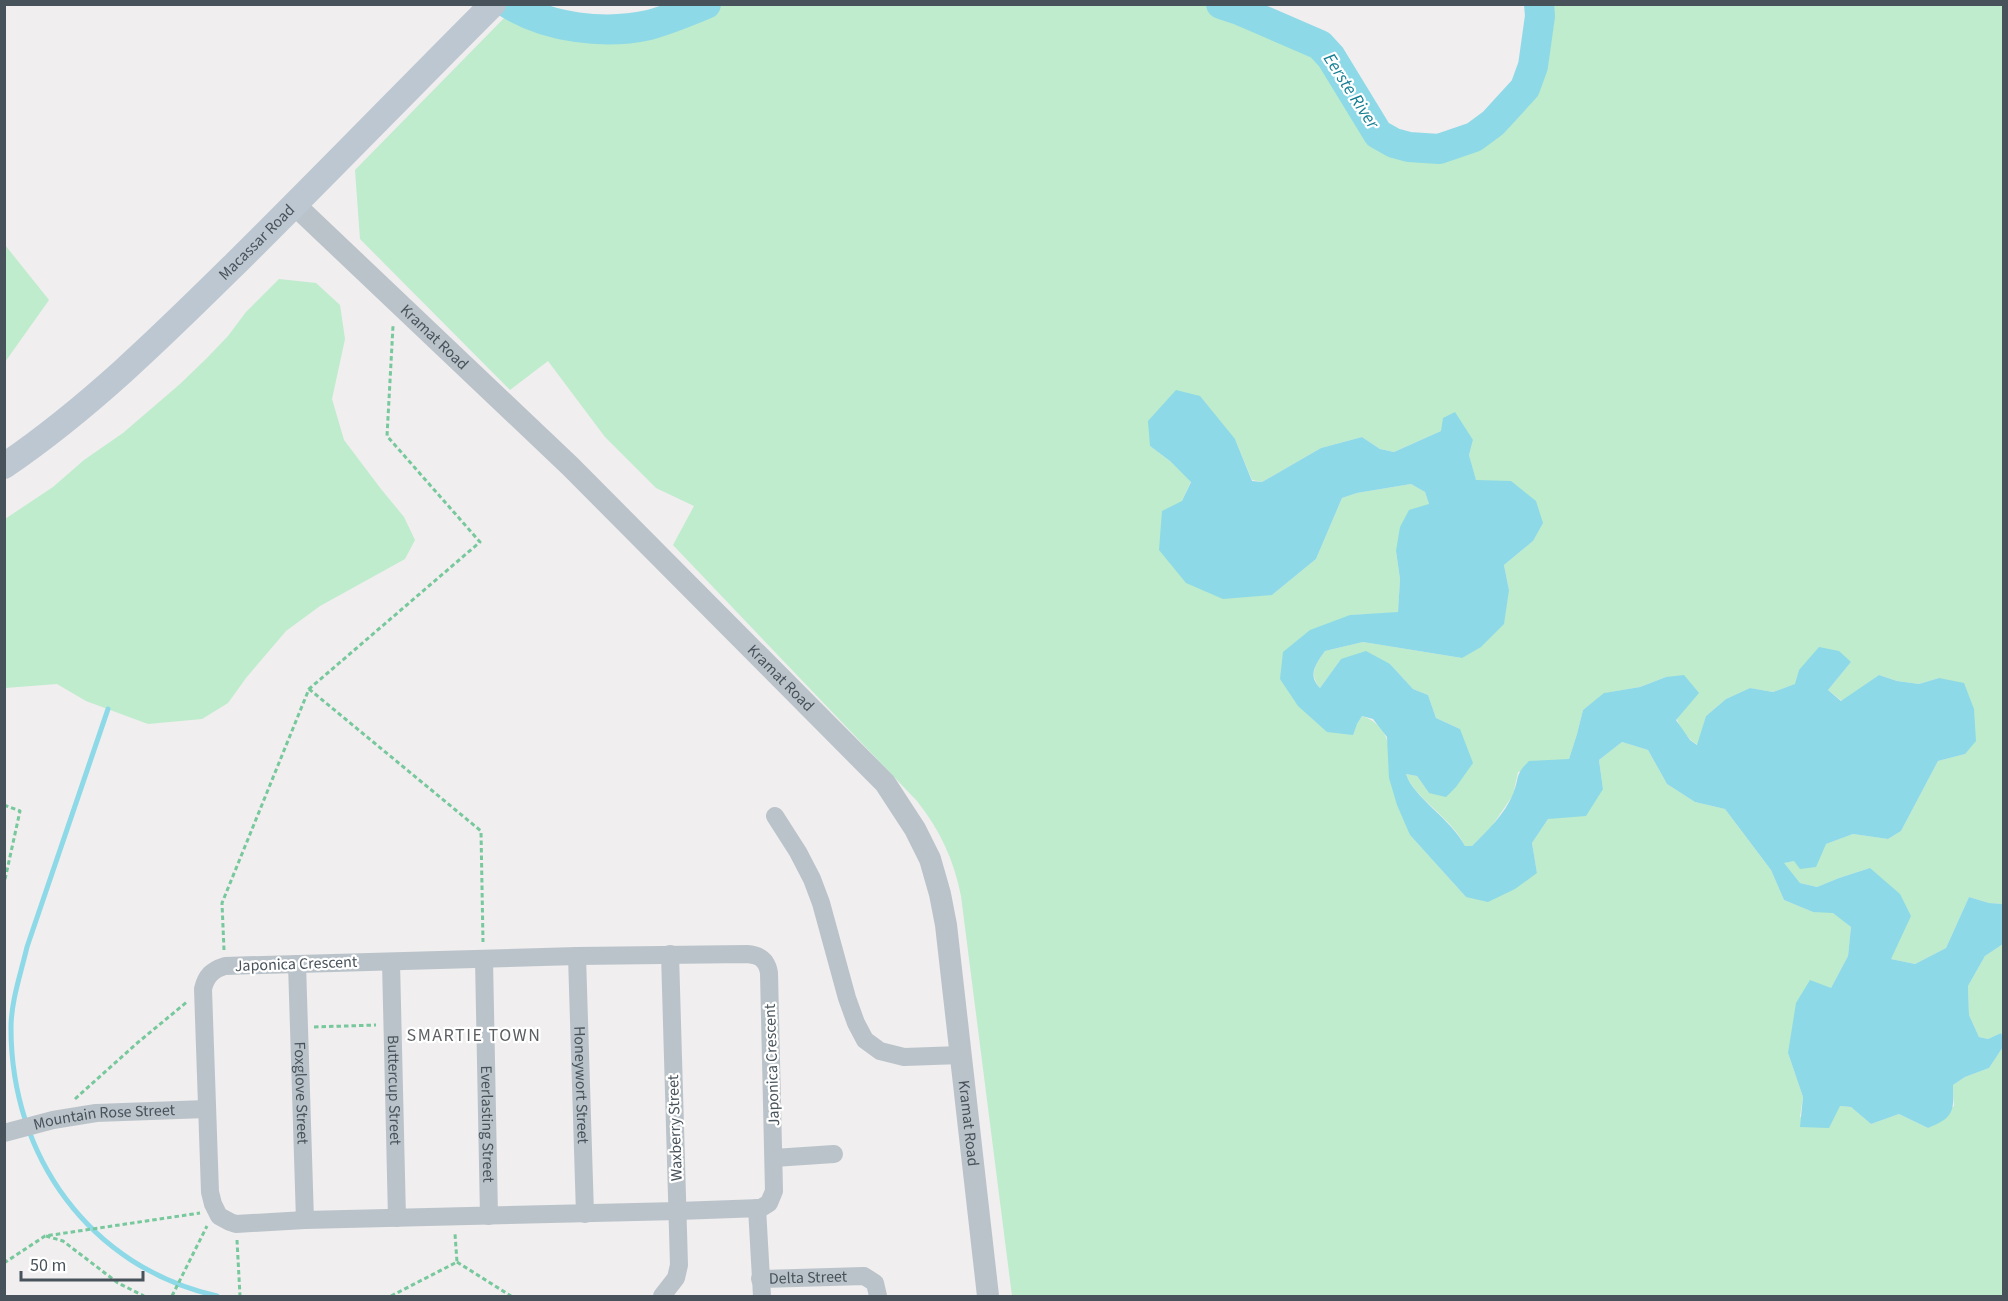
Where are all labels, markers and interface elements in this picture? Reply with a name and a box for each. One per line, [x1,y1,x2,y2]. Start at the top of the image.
water label: Eerste River [1317,48,1385,135]
street label: Macassar Road [214,199,300,285]
street label: Kramat Road [395,299,473,375]
street label: Kramat Road [742,640,819,716]
street label: Japonica Crescent [234,951,358,977]
street label: Japonica Crescent [759,1003,785,1127]
district label: SMARTIE TOWN [407,1023,541,1048]
street label: Honeywort Street [568,1026,594,1145]
street label: Buttercup Street [382,1035,406,1146]
street label: Foxglove Street [288,1041,314,1145]
street label: Everlasting Street [475,1065,499,1183]
street label: Waxberry Street [662,1074,688,1182]
street label: Kramat Road [953,1079,984,1168]
street label: Mountain Rose Street [31,1099,176,1136]
scale bar [21,1244,142,1282]
text: 50 m [30,1253,66,1278]
street label: Delta Street [768,1265,848,1290]

